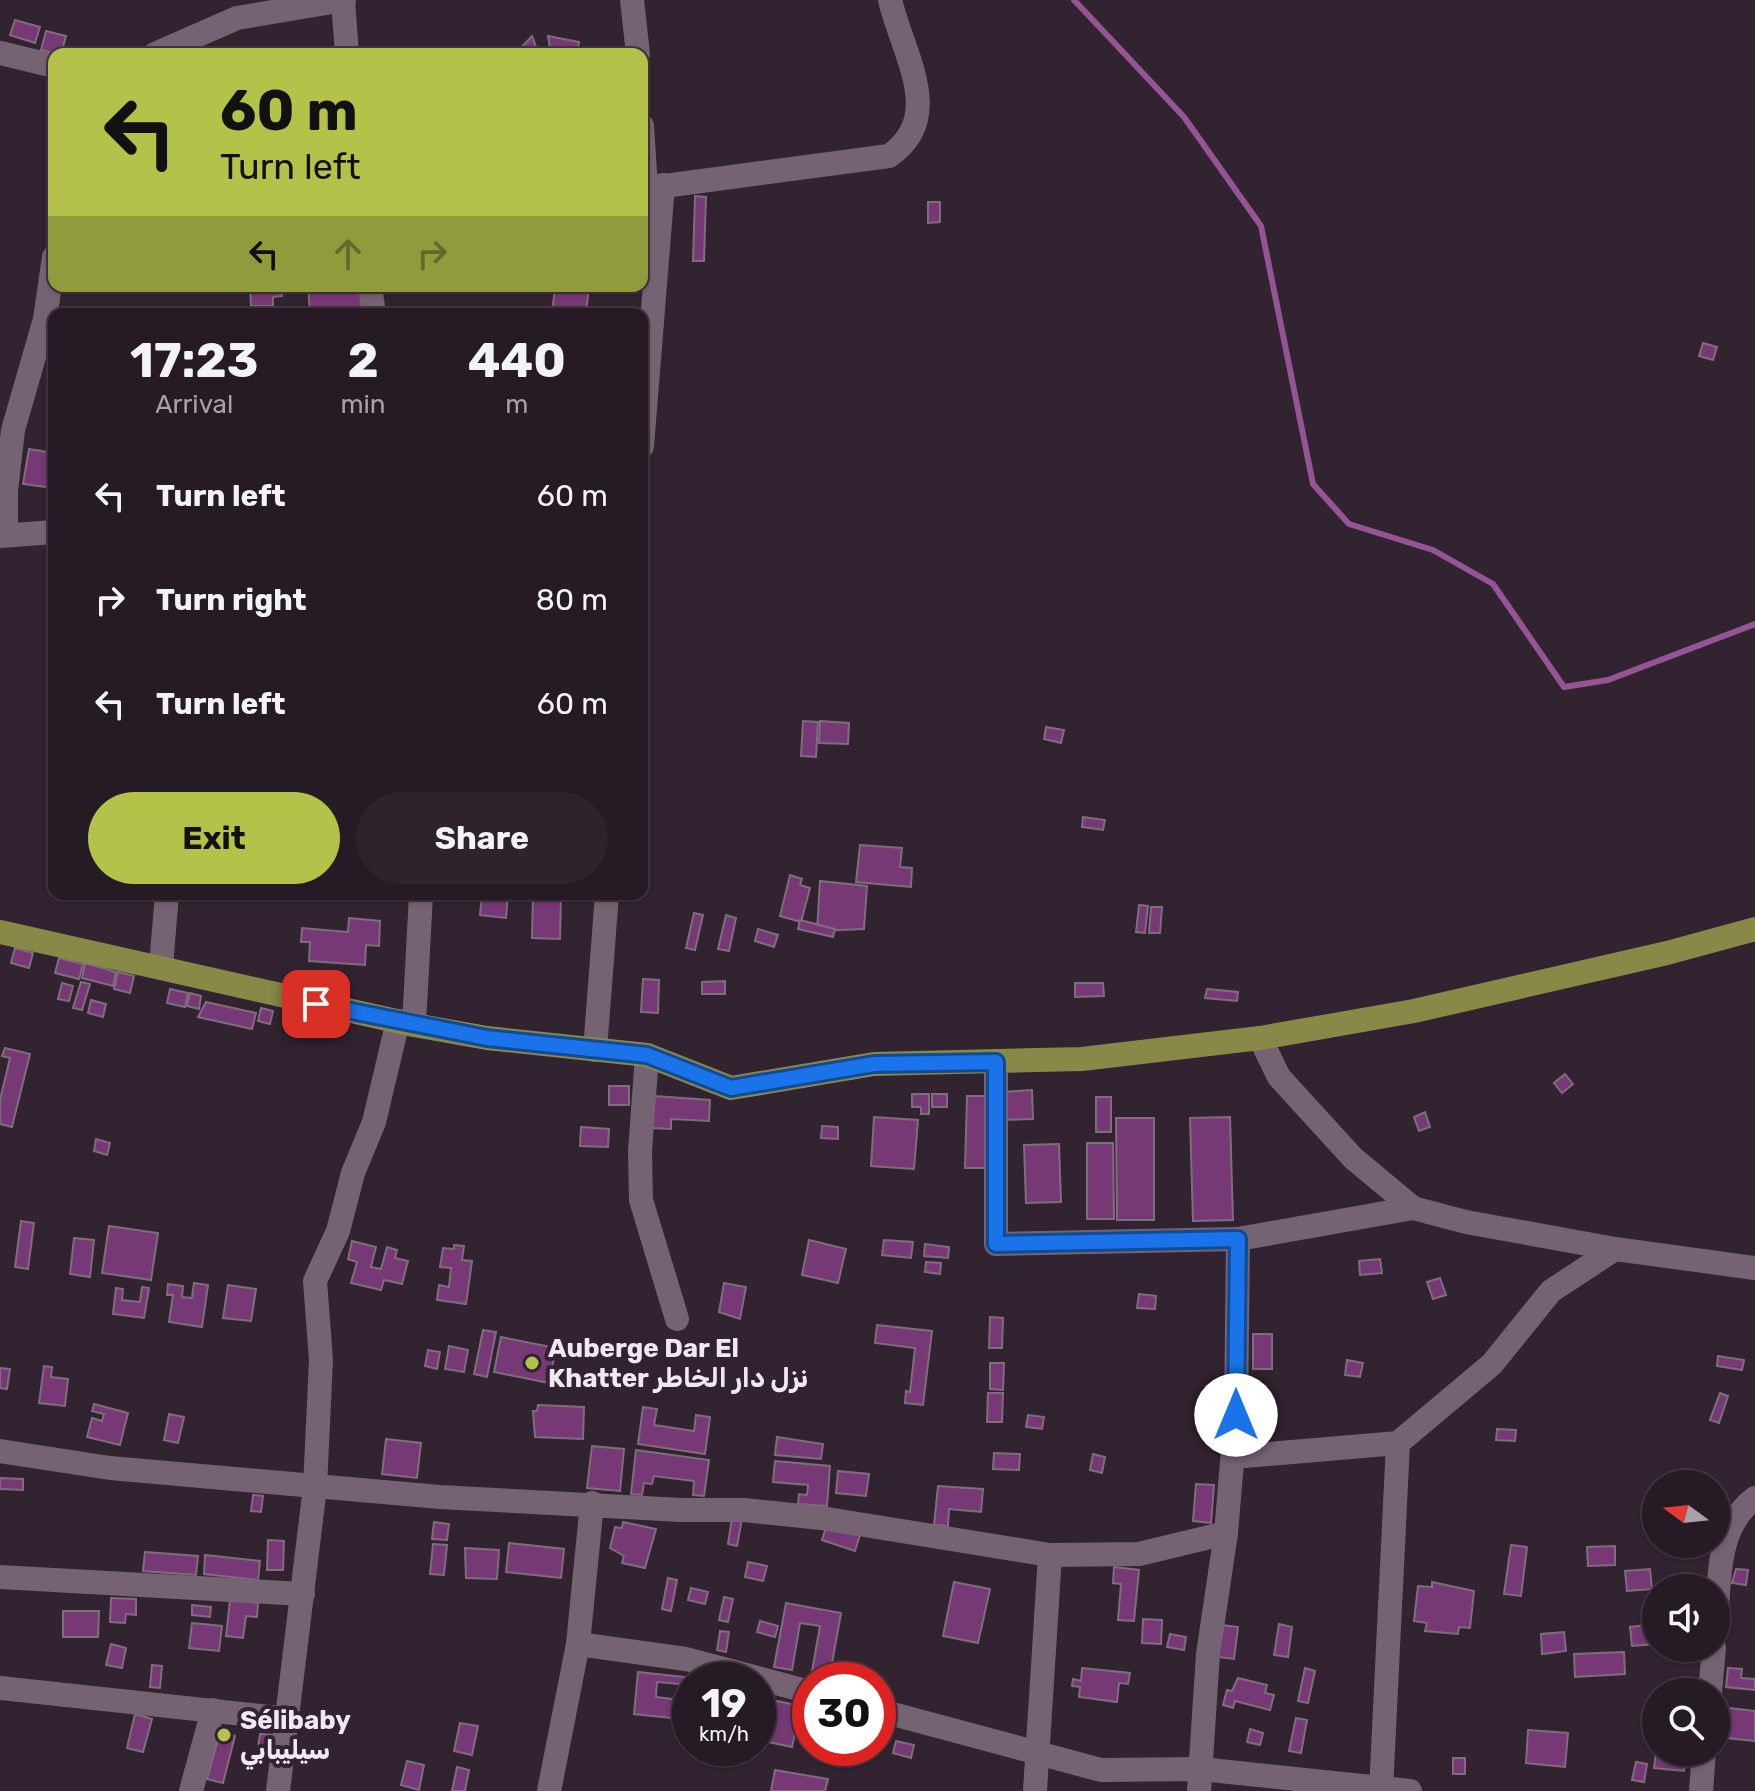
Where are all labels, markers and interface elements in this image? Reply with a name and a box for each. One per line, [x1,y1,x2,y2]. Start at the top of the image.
text: 60 m [220,78,358,144]
icon: left [88,80,192,184]
text: Turn left [220,145,361,188]
icon: left [242,232,286,276]
icon: ahead [326,232,370,276]
icon: right [410,232,454,276]
text: 17:23 [130,332,258,389]
text: 2 [347,332,379,389]
text: 440 [468,332,566,389]
text: Arrival [155,389,233,420]
text: min [340,389,386,420]
text: m [505,389,528,420]
icon: left [88,474,132,518]
text: Turn left [156,478,286,514]
text: 60 m [537,478,608,514]
icon: right [88,578,132,622]
text: Turn right [156,582,307,618]
text: 80 m [536,582,608,618]
icon: left [88,682,132,726]
text: Turn left [156,686,286,722]
text: 60 m [537,686,608,722]
button: Exit [88,792,340,884]
button: Share [356,792,608,884]
pin [282,970,350,1038]
icon: arrive [294,982,338,1026]
place label: Auberge Dar El Khatter نزل دار الخاطر [548,1333,808,1394]
marker: Auberge Dar El Khatter نزل دار الخاطر [523,1354,541,1372]
position arrow [1194,1373,1278,1457]
north arrow [1642,1470,1730,1558]
map controls [1642,1470,1730,1766]
button: sound [1642,1574,1730,1662]
speed limit sign: 30 [792,1662,896,1766]
button: search [1642,1678,1730,1766]
text: 19 [701,1680,747,1727]
place label: Sélibaby سيليبابي [240,1705,351,1770]
text: km/h [699,1722,749,1746]
marker: Sélibaby سيليبابي [215,1726,233,1744]

